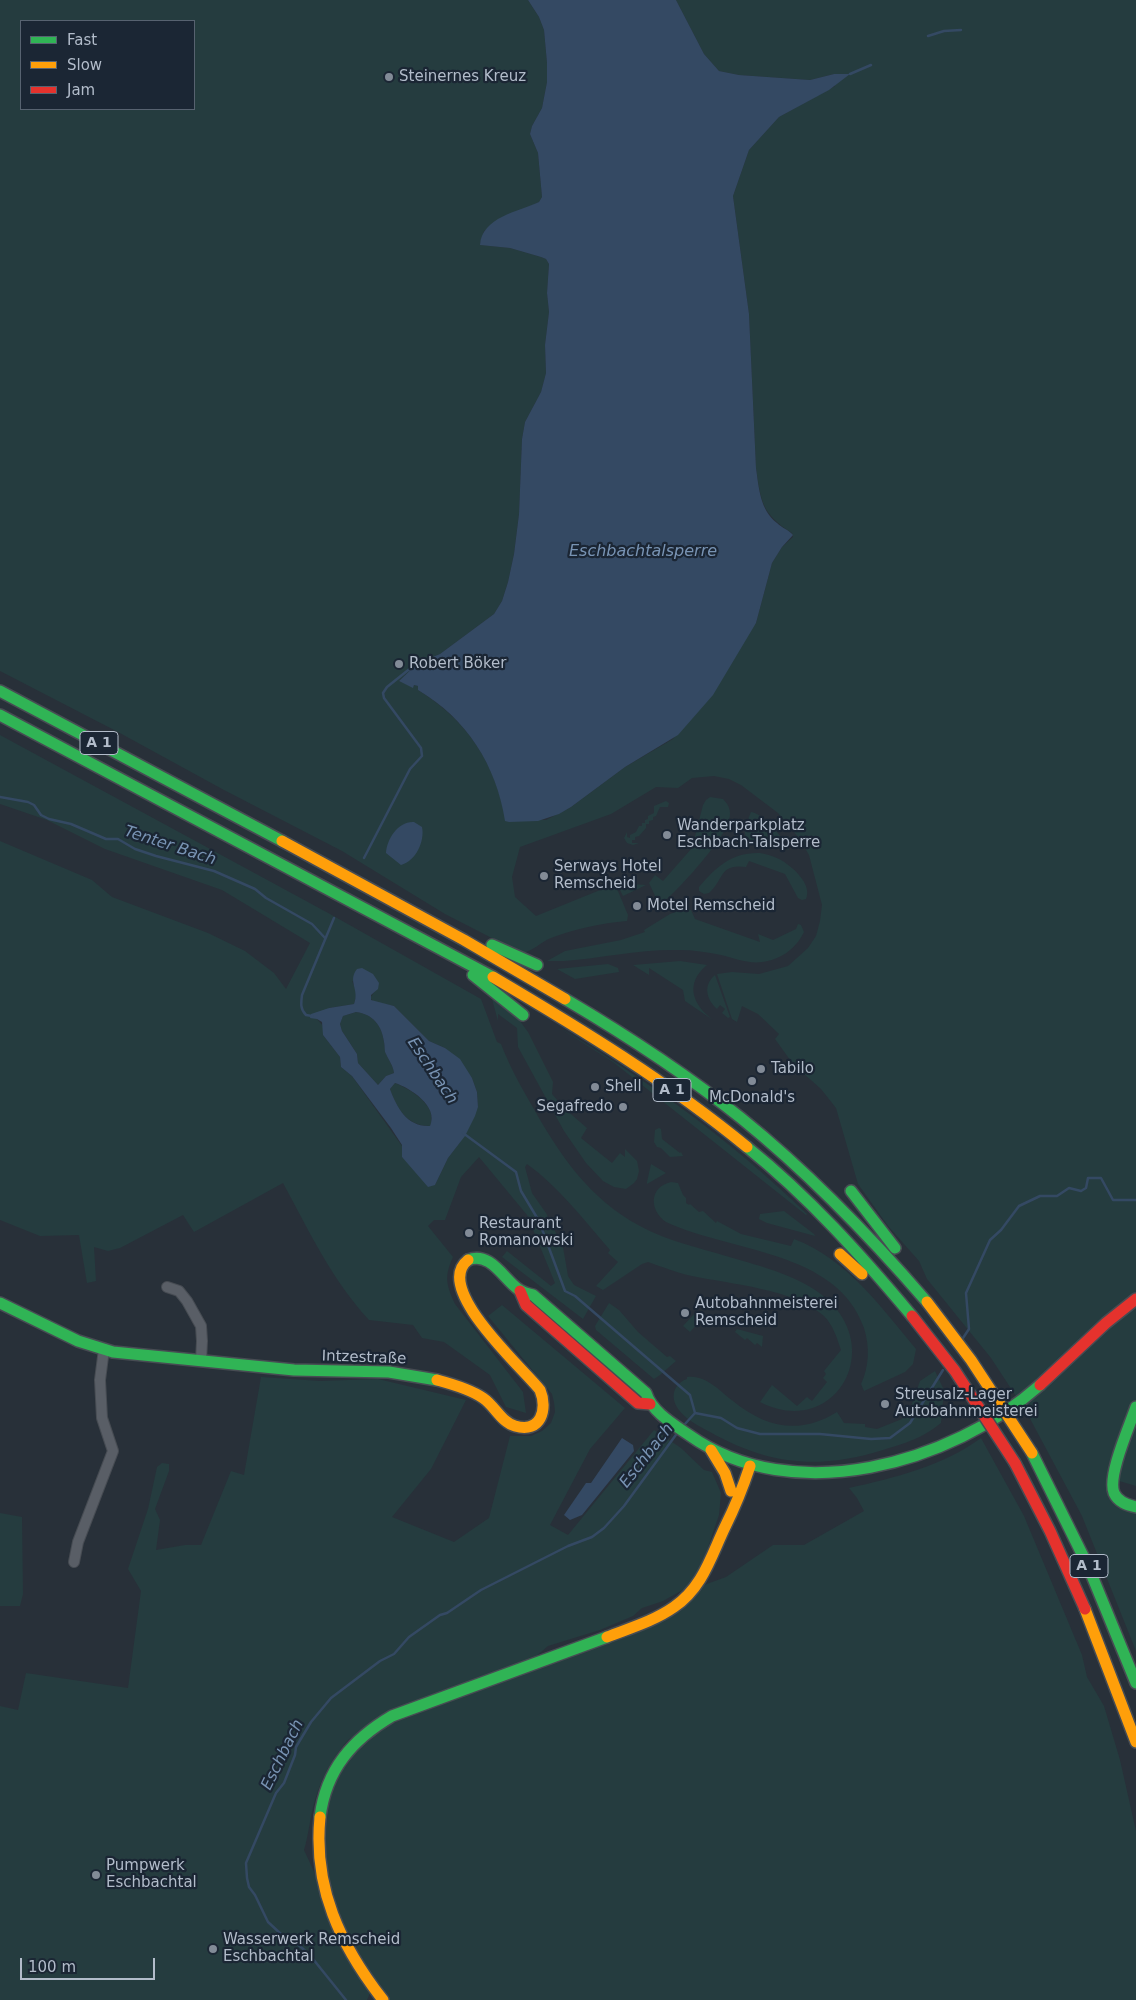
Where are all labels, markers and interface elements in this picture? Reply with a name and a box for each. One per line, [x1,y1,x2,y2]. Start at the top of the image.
legend [20,20,195,110]
text: Fast [67,31,97,49]
text: Slow [67,56,102,74]
place label: Steinernes Kreuz [399,68,526,86]
marker: Steinernes Kreuz [383,71,395,83]
text: Jam [67,81,95,99]
water label: Eschbachtalsperre [569,542,717,562]
place label: Robert Böker [409,655,507,673]
marker: Robert Böker [393,658,405,670]
road number: A 1 [80,731,118,754]
place label: Wanderparkplatz Eschbach-Talsperre [677,817,820,852]
water label: Tenter Bach [122,822,218,870]
marker: Wanderparkplatz Eschbach-Talsperre [661,829,673,841]
place label: Serways Hotel Remscheid [554,858,662,893]
marker: Serways Hotel Remscheid [538,870,550,882]
place label: Motel Remscheid [647,897,775,915]
marker: Motel Remscheid [631,900,643,912]
water label: Eschbach [403,1034,461,1108]
place label: Tabilo [771,1060,814,1078]
marker: Tabilo [755,1063,767,1075]
marker: McDonald's [746,1075,758,1087]
place label: Shell [605,1078,642,1096]
road number: A 1 [653,1078,691,1102]
marker: Shell [589,1081,601,1093]
place label: McDonald's [709,1089,795,1107]
place label: Segafredo [536,1098,613,1116]
marker: Segafredo [617,1101,629,1113]
place label: Restaurant Romanowski [479,1215,573,1250]
marker: Restaurant Romanowski [463,1227,475,1239]
place label: Autobahnmeisterei Remscheid [695,1295,838,1330]
marker: Autobahnmeisterei Remscheid [679,1307,691,1319]
street label: Intzestraße [321,1348,407,1368]
place label: Streusalz-Lager Autobahnmeisterei [895,1386,1038,1421]
marker: Streusalz-Lager Autobahnmeisterei [879,1398,891,1410]
water label: Eschbach [616,1420,678,1492]
road number: A 1 [1070,1554,1108,1578]
water label: Eschbach [258,1717,308,1793]
place label: Pumpwerk Eschbachtal [106,1857,197,1892]
marker: Pumpwerk Eschbachtal [90,1869,102,1881]
place label: Wasserwerk Remscheid Eschbachtal [223,1931,400,1966]
marker: Wasserwerk Remscheid Eschbachtal [207,1943,219,1955]
scale bar [22,1948,158,1980]
text: 100 m [28,1958,76,1976]

